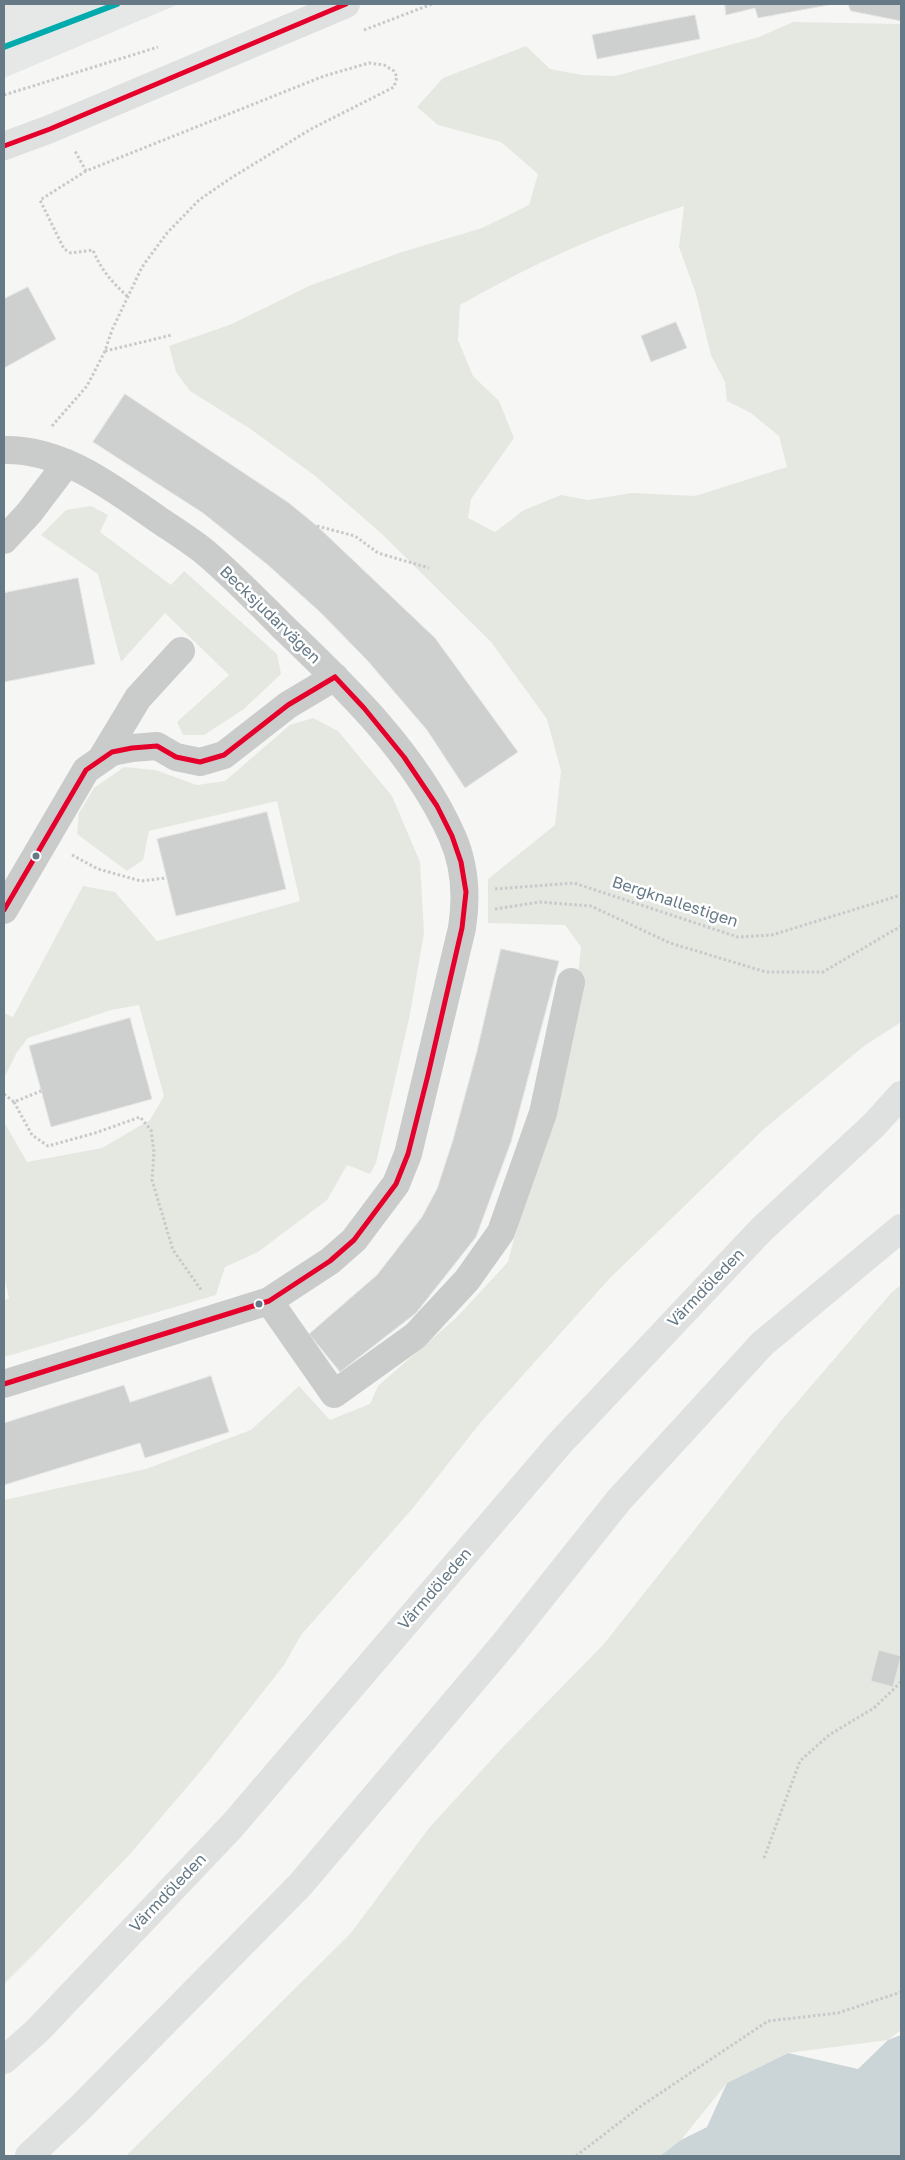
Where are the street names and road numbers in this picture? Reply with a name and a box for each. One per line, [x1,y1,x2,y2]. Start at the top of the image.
street label: Becksjudarvägen [216,562,324,668]
street label: Bergknallestigen [610,873,740,931]
street label: Värmdöleden [664,1245,748,1331]
street label: Värmdöleden [394,1544,476,1634]
street label: Värmdöleden [126,1850,210,1936]

